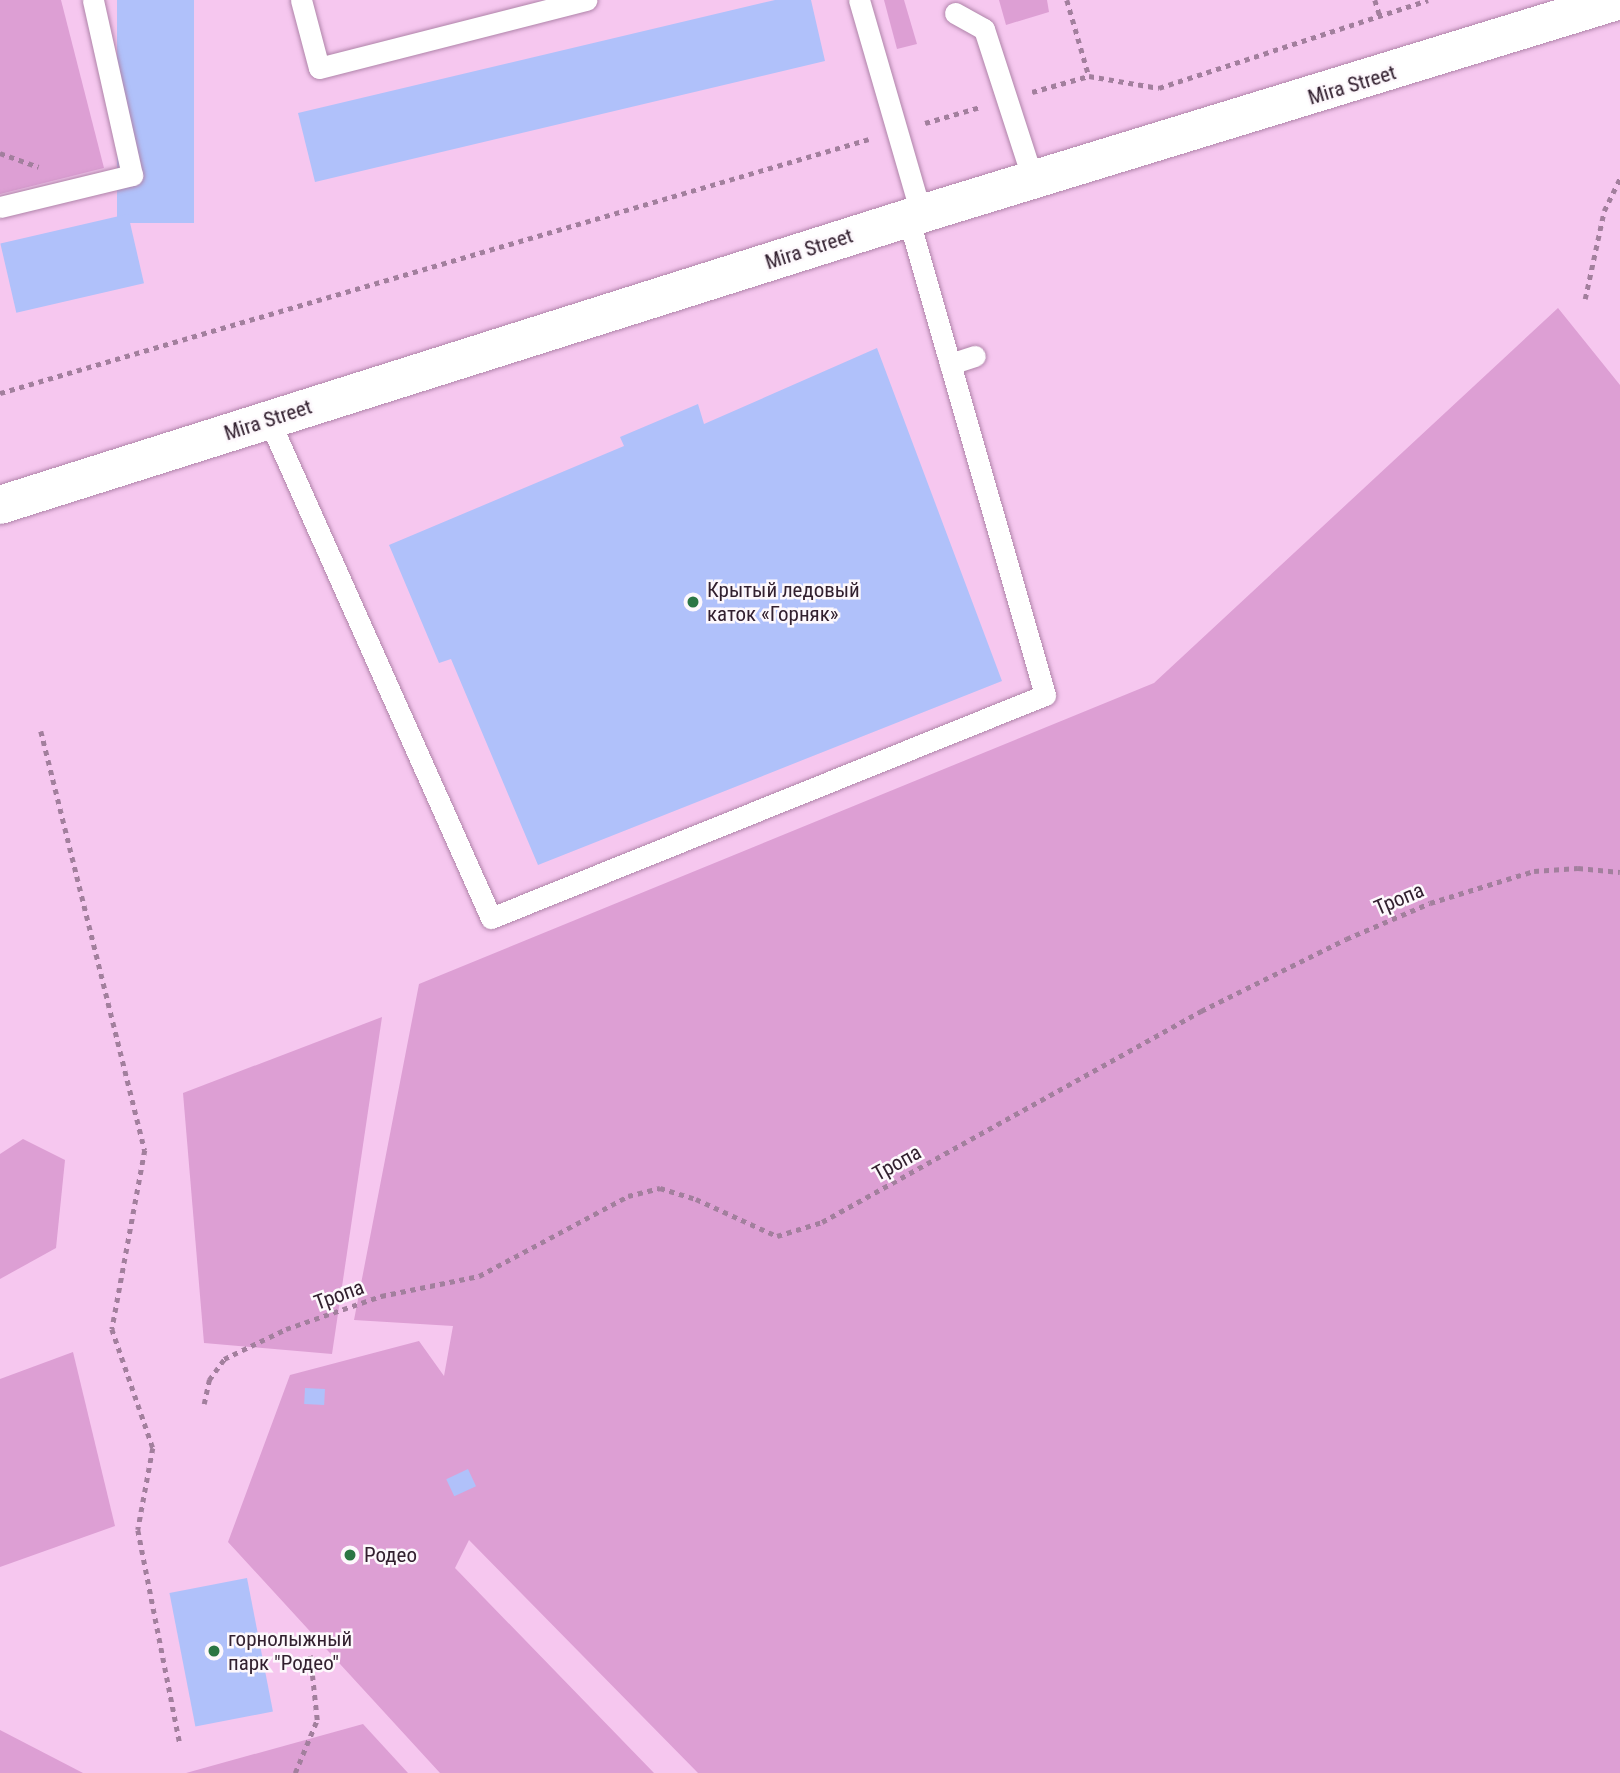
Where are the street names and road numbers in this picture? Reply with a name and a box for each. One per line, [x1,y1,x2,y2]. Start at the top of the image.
street label: Mira Street [1305,60,1399,110]
street label: Mira Street [762,223,856,275]
street label: Mira Street [221,394,315,446]
street label: Тропа [1370,877,1428,921]
street label: Тропа [868,1140,926,1186]
street label: Тропа [311,1274,367,1316]

